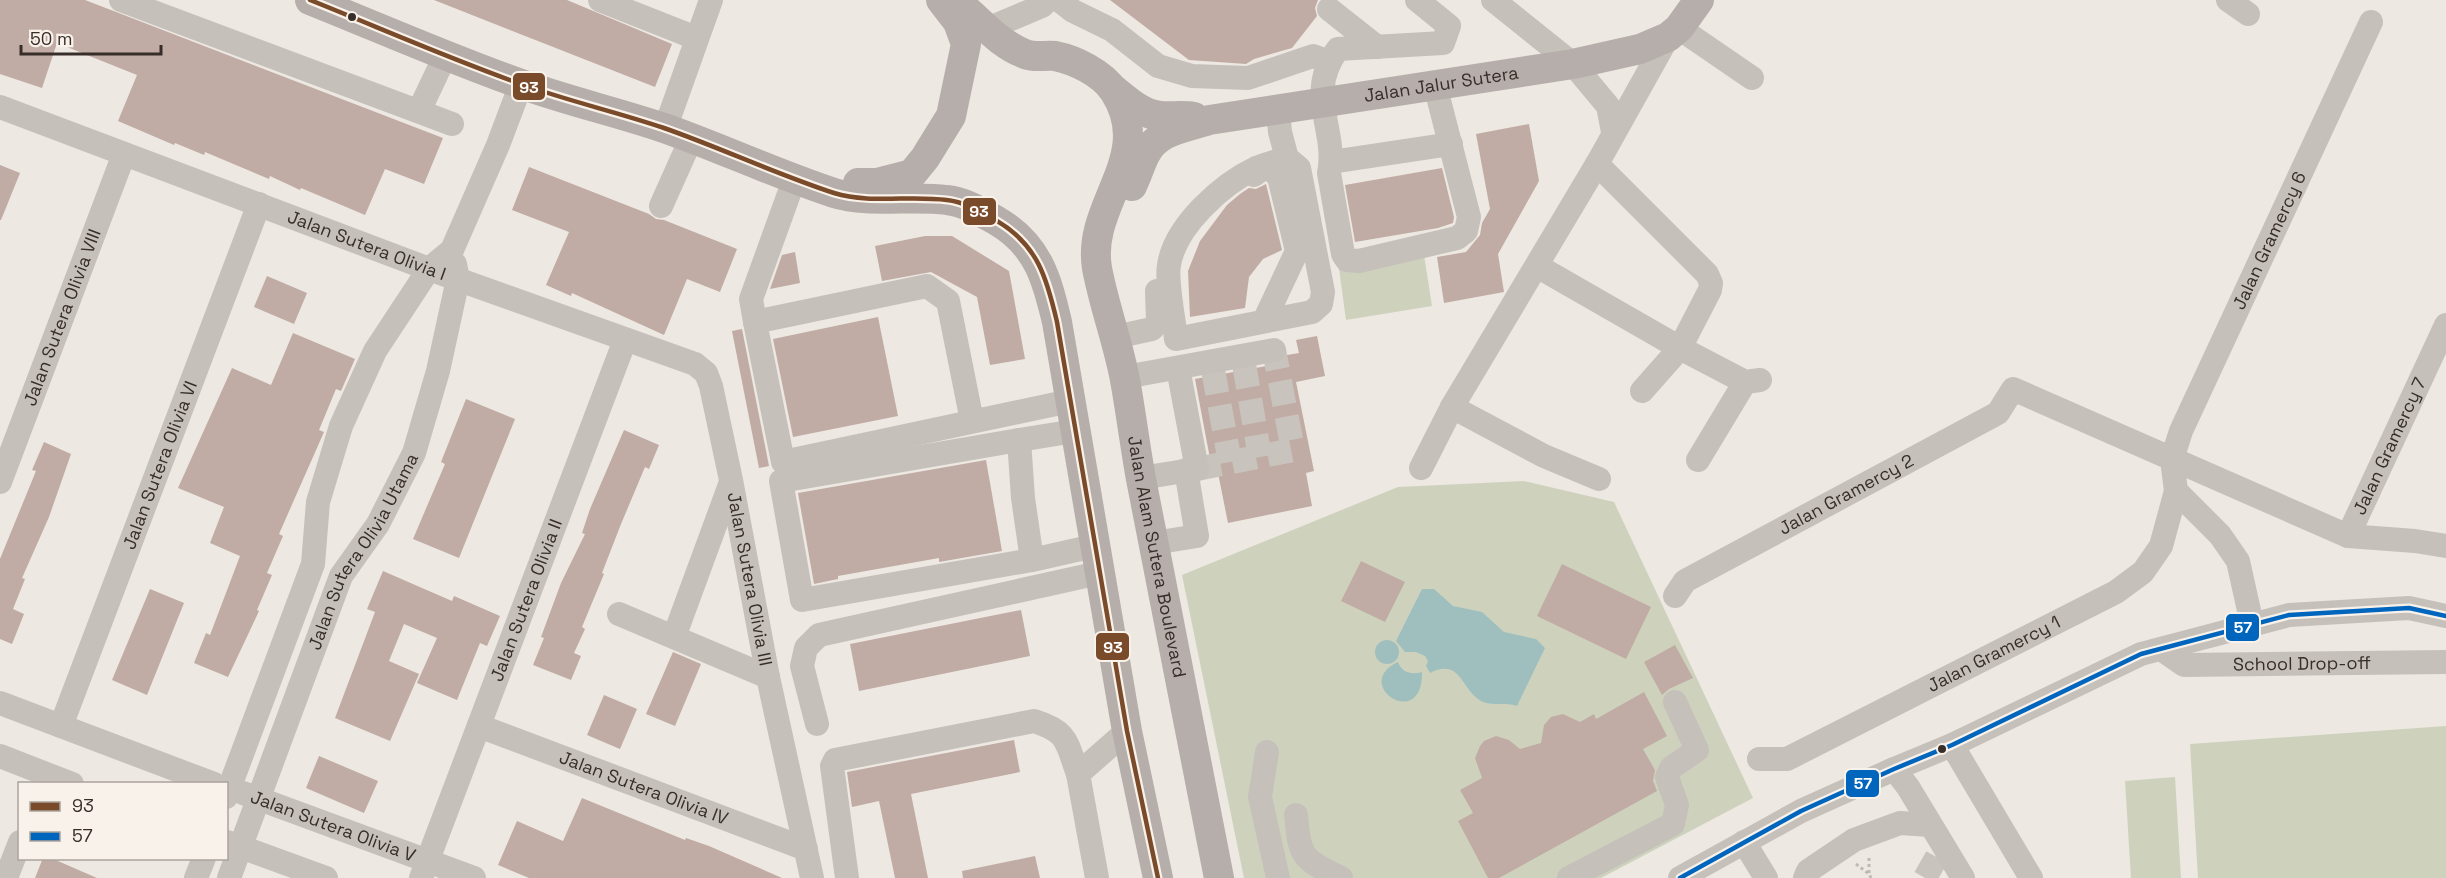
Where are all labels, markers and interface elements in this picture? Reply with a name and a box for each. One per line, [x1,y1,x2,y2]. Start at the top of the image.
unlabelled marker [346,11,358,23]
scale bar [21,18,160,56]
text: 50 m [30,27,72,50]
street label: Jalan Jalur Sutera [1362,61,1520,107]
line badge: 93 [512,72,546,101]
text: 93 [519,77,539,98]
street label: Jalan Gramercy 6 [2227,168,2311,313]
line badge: 93 [962,197,997,226]
text: 93 [969,201,989,222]
street label: Jalan Sutera Olivia I [284,205,449,285]
street label: Jalan Sutera Olivia VIII [18,225,106,409]
street label: Jalan Gramercy 7 [2347,374,2431,518]
street label: Jalan Sutera Olivia VI [117,377,202,553]
street label: Jalan Alam Sutera Boulevard [1123,434,1192,680]
street label: Jalan Gramercy 2 [1775,448,1917,540]
street label: Jalan Sutera Olivia Utama [303,449,423,653]
street label: Jalan Sutera Olivia III [722,490,778,668]
street label: Jalan Sutera Olivia II [485,516,567,685]
street label: Jalan Gramercy 1 [1923,610,2064,697]
line badge: 57 [2225,613,2260,642]
text: 57 [2234,617,2252,638]
line badge: 93 [1095,632,1130,661]
text: 93 [1103,637,1123,658]
street label: School Drop-off [2233,651,2371,675]
unlabelled marker [1936,743,1948,755]
street label: Jalan Sutera Olivia IV [556,745,732,830]
line badge: 57 [1845,769,1880,798]
text: 57 [1854,773,1872,794]
legend [18,782,228,860]
street label: Jalan Sutera Olivia V [248,785,419,867]
text: 93 [72,794,94,817]
text: 57 [72,824,93,847]

